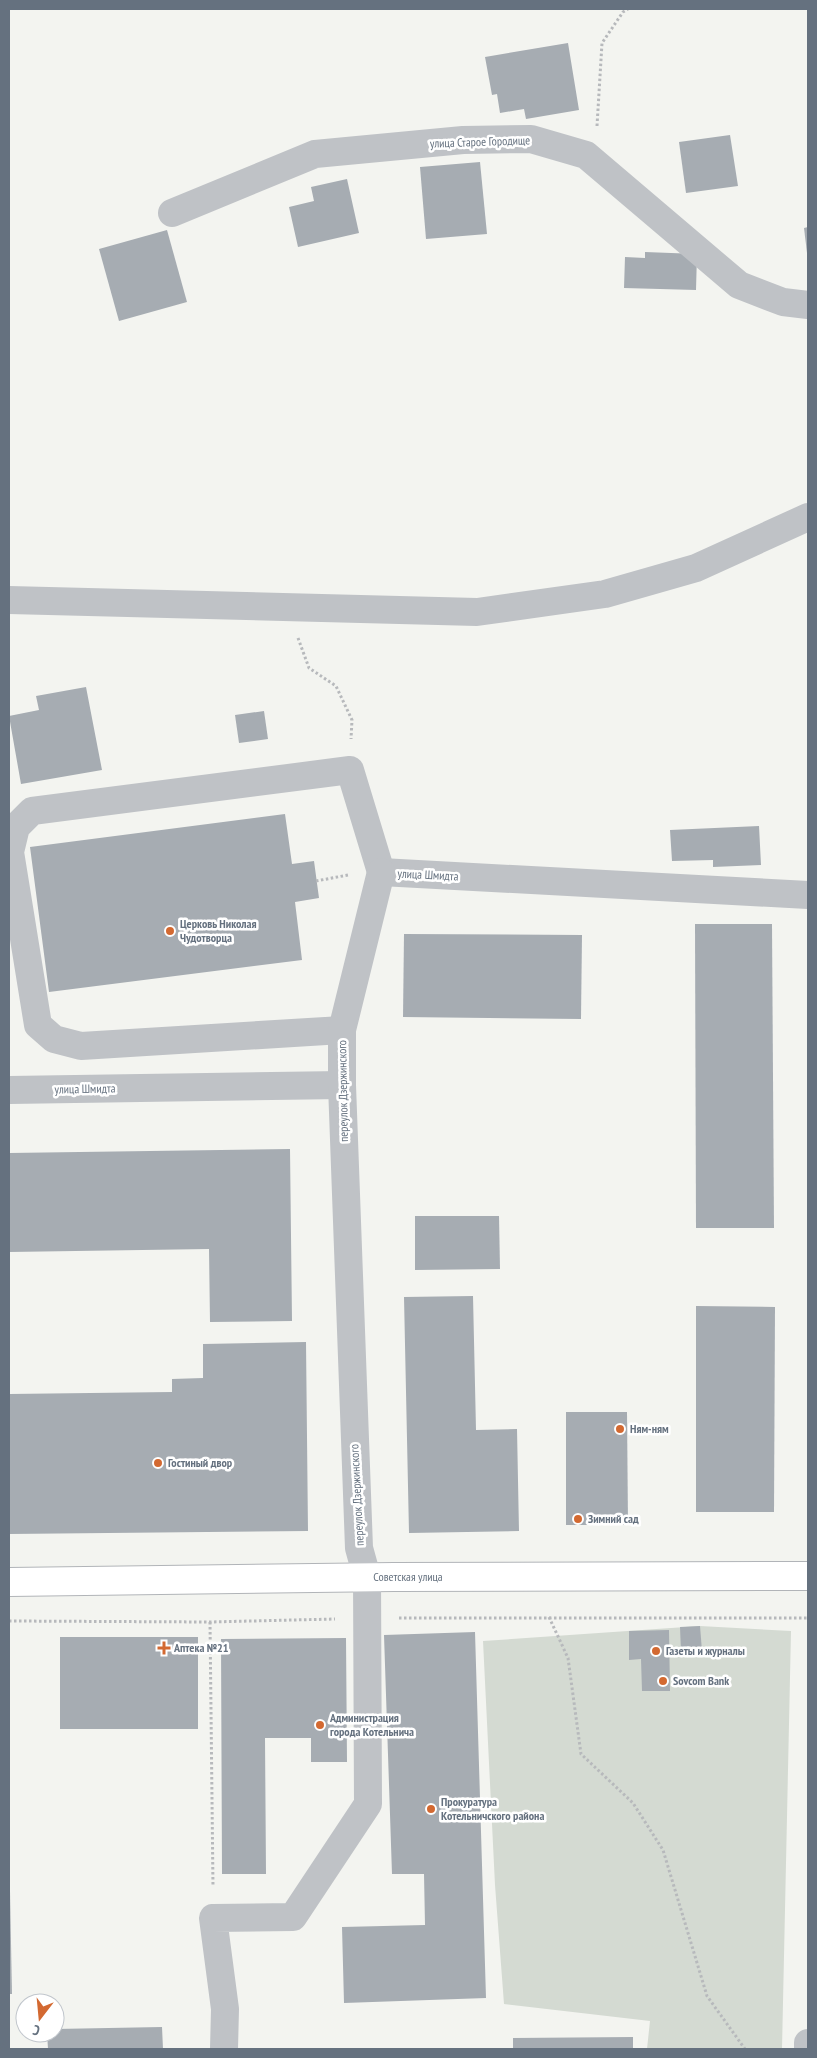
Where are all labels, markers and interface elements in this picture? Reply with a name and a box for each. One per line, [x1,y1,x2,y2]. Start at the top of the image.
street label: улица Старое Городище [430,132,530,151]
street label: улица Шмидта [397,865,459,884]
place label: Церковь Николая Чудотворца [180,916,256,945]
marker: Церковь Николая Чудотворца [164,925,176,937]
street label: переулок Дзержинского [334,1040,351,1142]
street label: улица Шмидта [54,1080,116,1097]
place label: Ням-ням [630,1421,669,1436]
marker: Ням-ням [614,1423,626,1435]
street label: переулок Дзержинского [346,1444,367,1546]
place label: Гостиный двор [168,1455,233,1470]
marker: Гостиный двор [152,1457,164,1469]
place label: Зимний сад [588,1511,639,1526]
marker: Зимний сад [572,1513,584,1525]
street label: Советская улица [373,1569,443,1584]
place label: Аптека №21 [173,1640,229,1655]
marker: Аптека №21 [158,1642,170,1654]
place label: Газеты и журналы [666,1643,745,1658]
marker: Газеты и журналы [650,1645,662,1657]
place label: Sovcom Bank [673,1673,729,1688]
marker: Sovcom Bank [657,1675,669,1687]
place label: Администрация города Котельнича [329,1710,414,1739]
marker: Администрация города Котельнича [314,1719,326,1731]
place label: Прокуратура Котельничского района [441,1794,544,1823]
marker: Прокуратура Котельничского района [425,1803,437,1815]
north arrow [15,1993,65,2043]
text: С [30,2021,42,2040]

